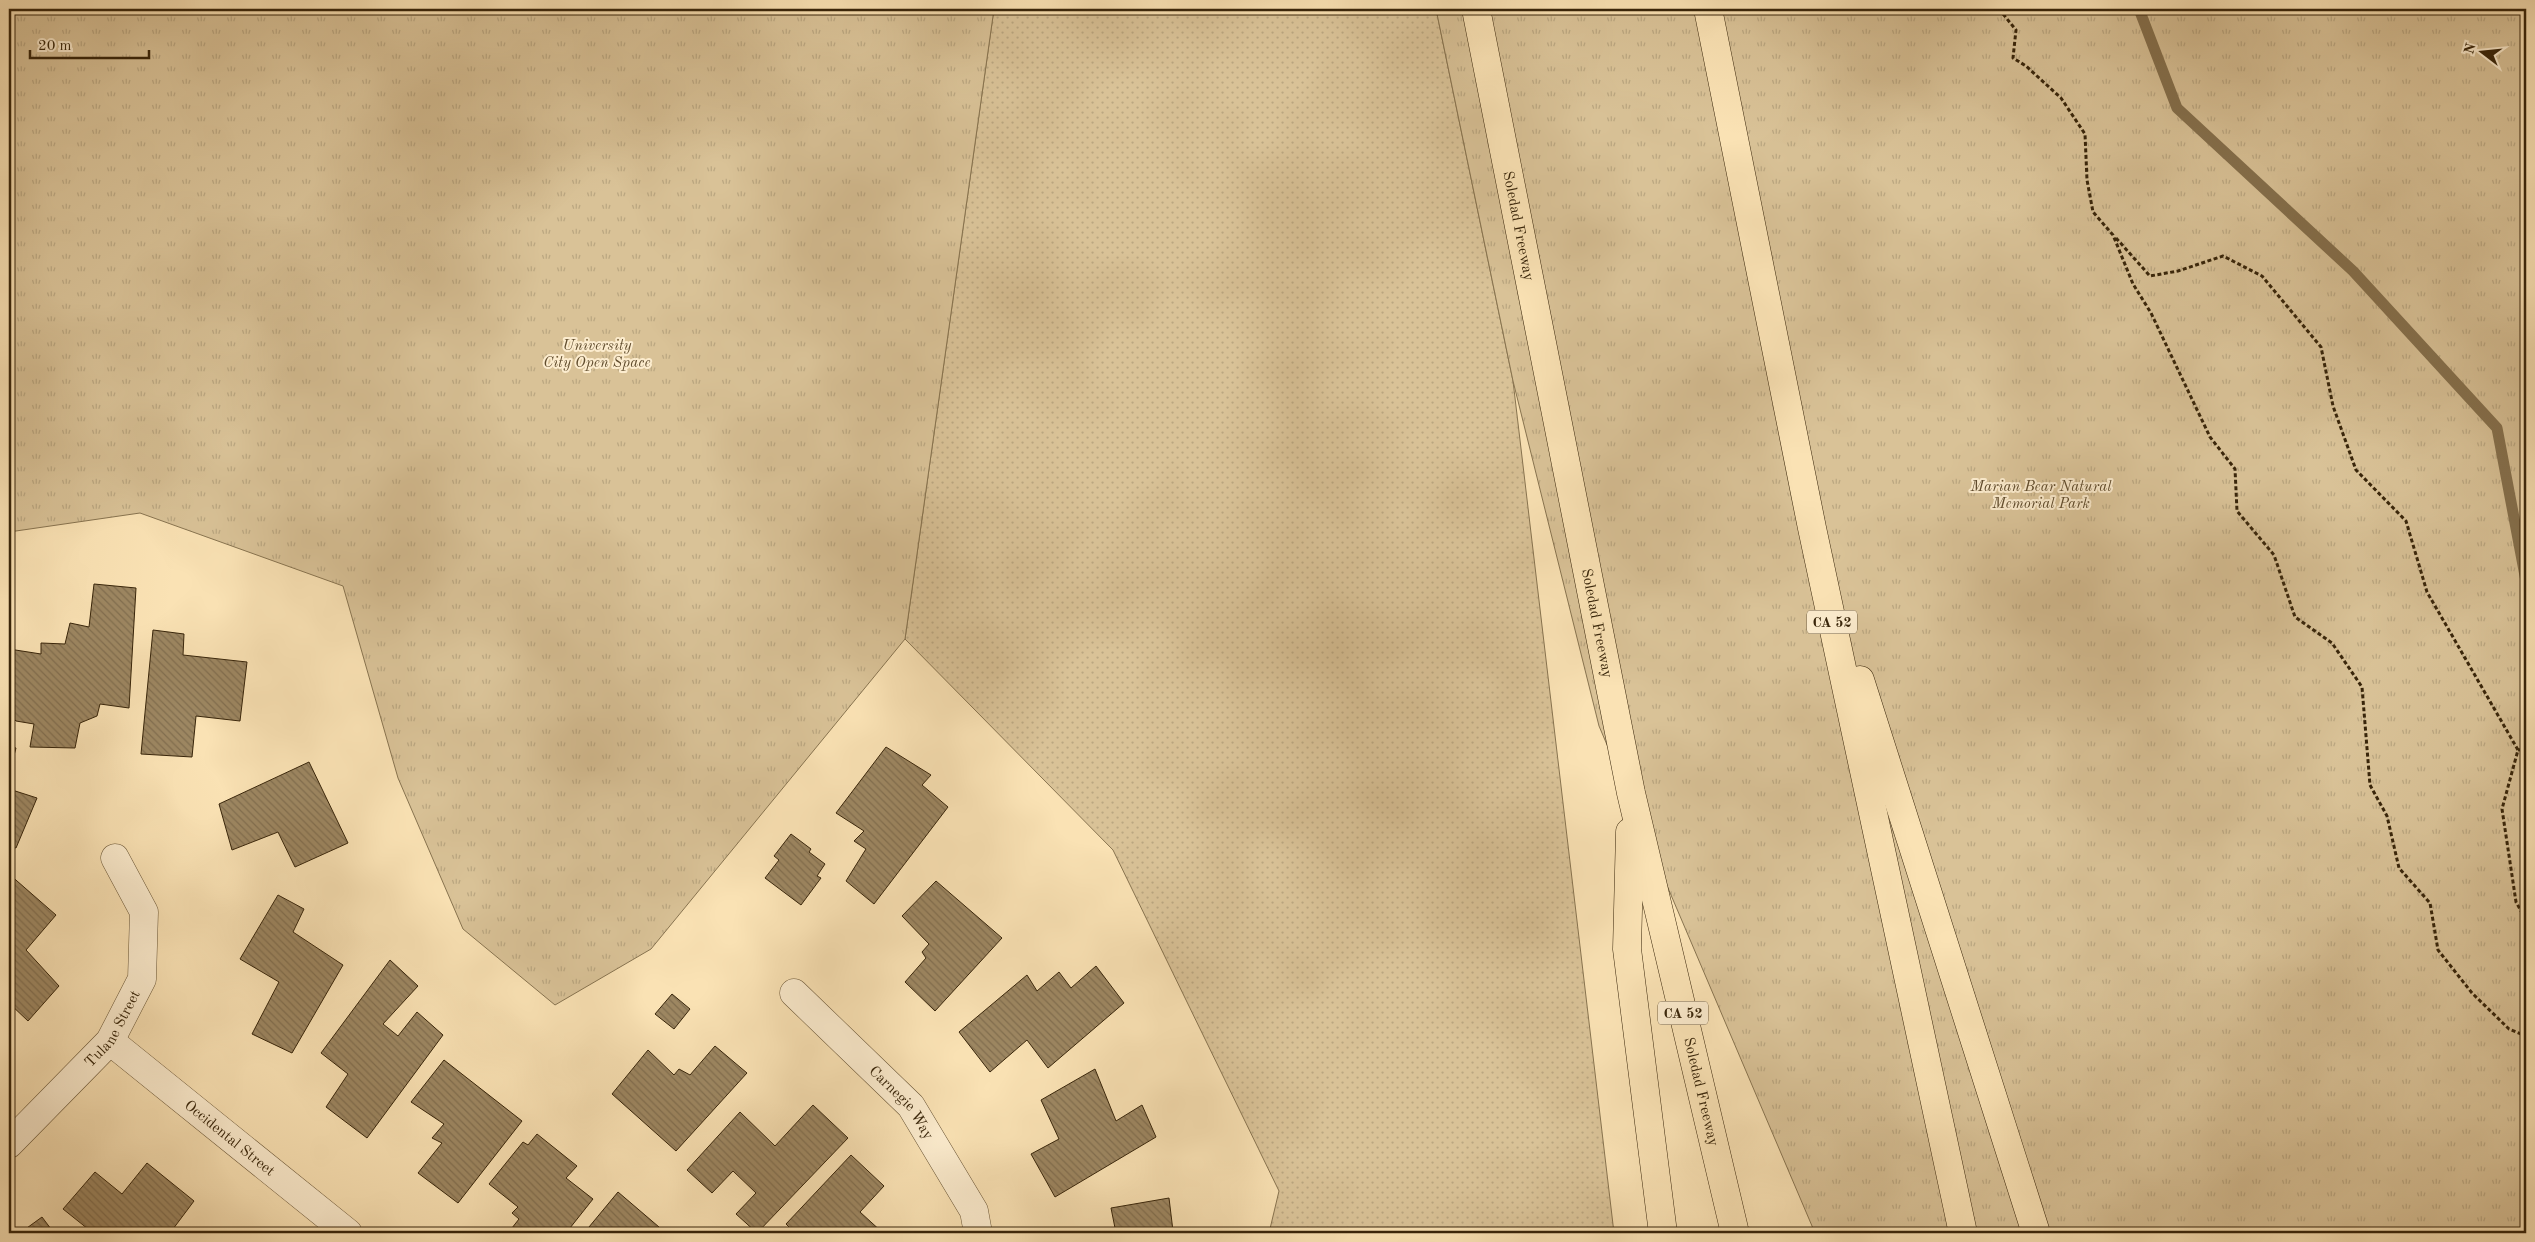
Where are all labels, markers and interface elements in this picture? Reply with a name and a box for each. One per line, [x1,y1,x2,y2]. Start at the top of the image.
scale bar [30,28,149,60]
north arrow [2458,28,2508,78]
text: 20 m [38,39,72,54]
text: N [2462,41,2479,56]
street label: Soledad Freeway [1499,170,1536,282]
park label: University City Open Space [543,339,651,371]
park label: Marian Bear Natural Memorial Park [1969,480,2112,512]
street label: Soledad Freeway [1578,567,1614,680]
road number: CA 52 [1807,610,1857,634]
street label: Tulane Street [83,988,144,1071]
road number: CA 52 [1658,1001,1708,1024]
street label: Soledad Freeway [1680,1036,1720,1148]
street label: Carnegie Way [865,1064,935,1143]
street label: Occidental Street [181,1098,277,1180]

